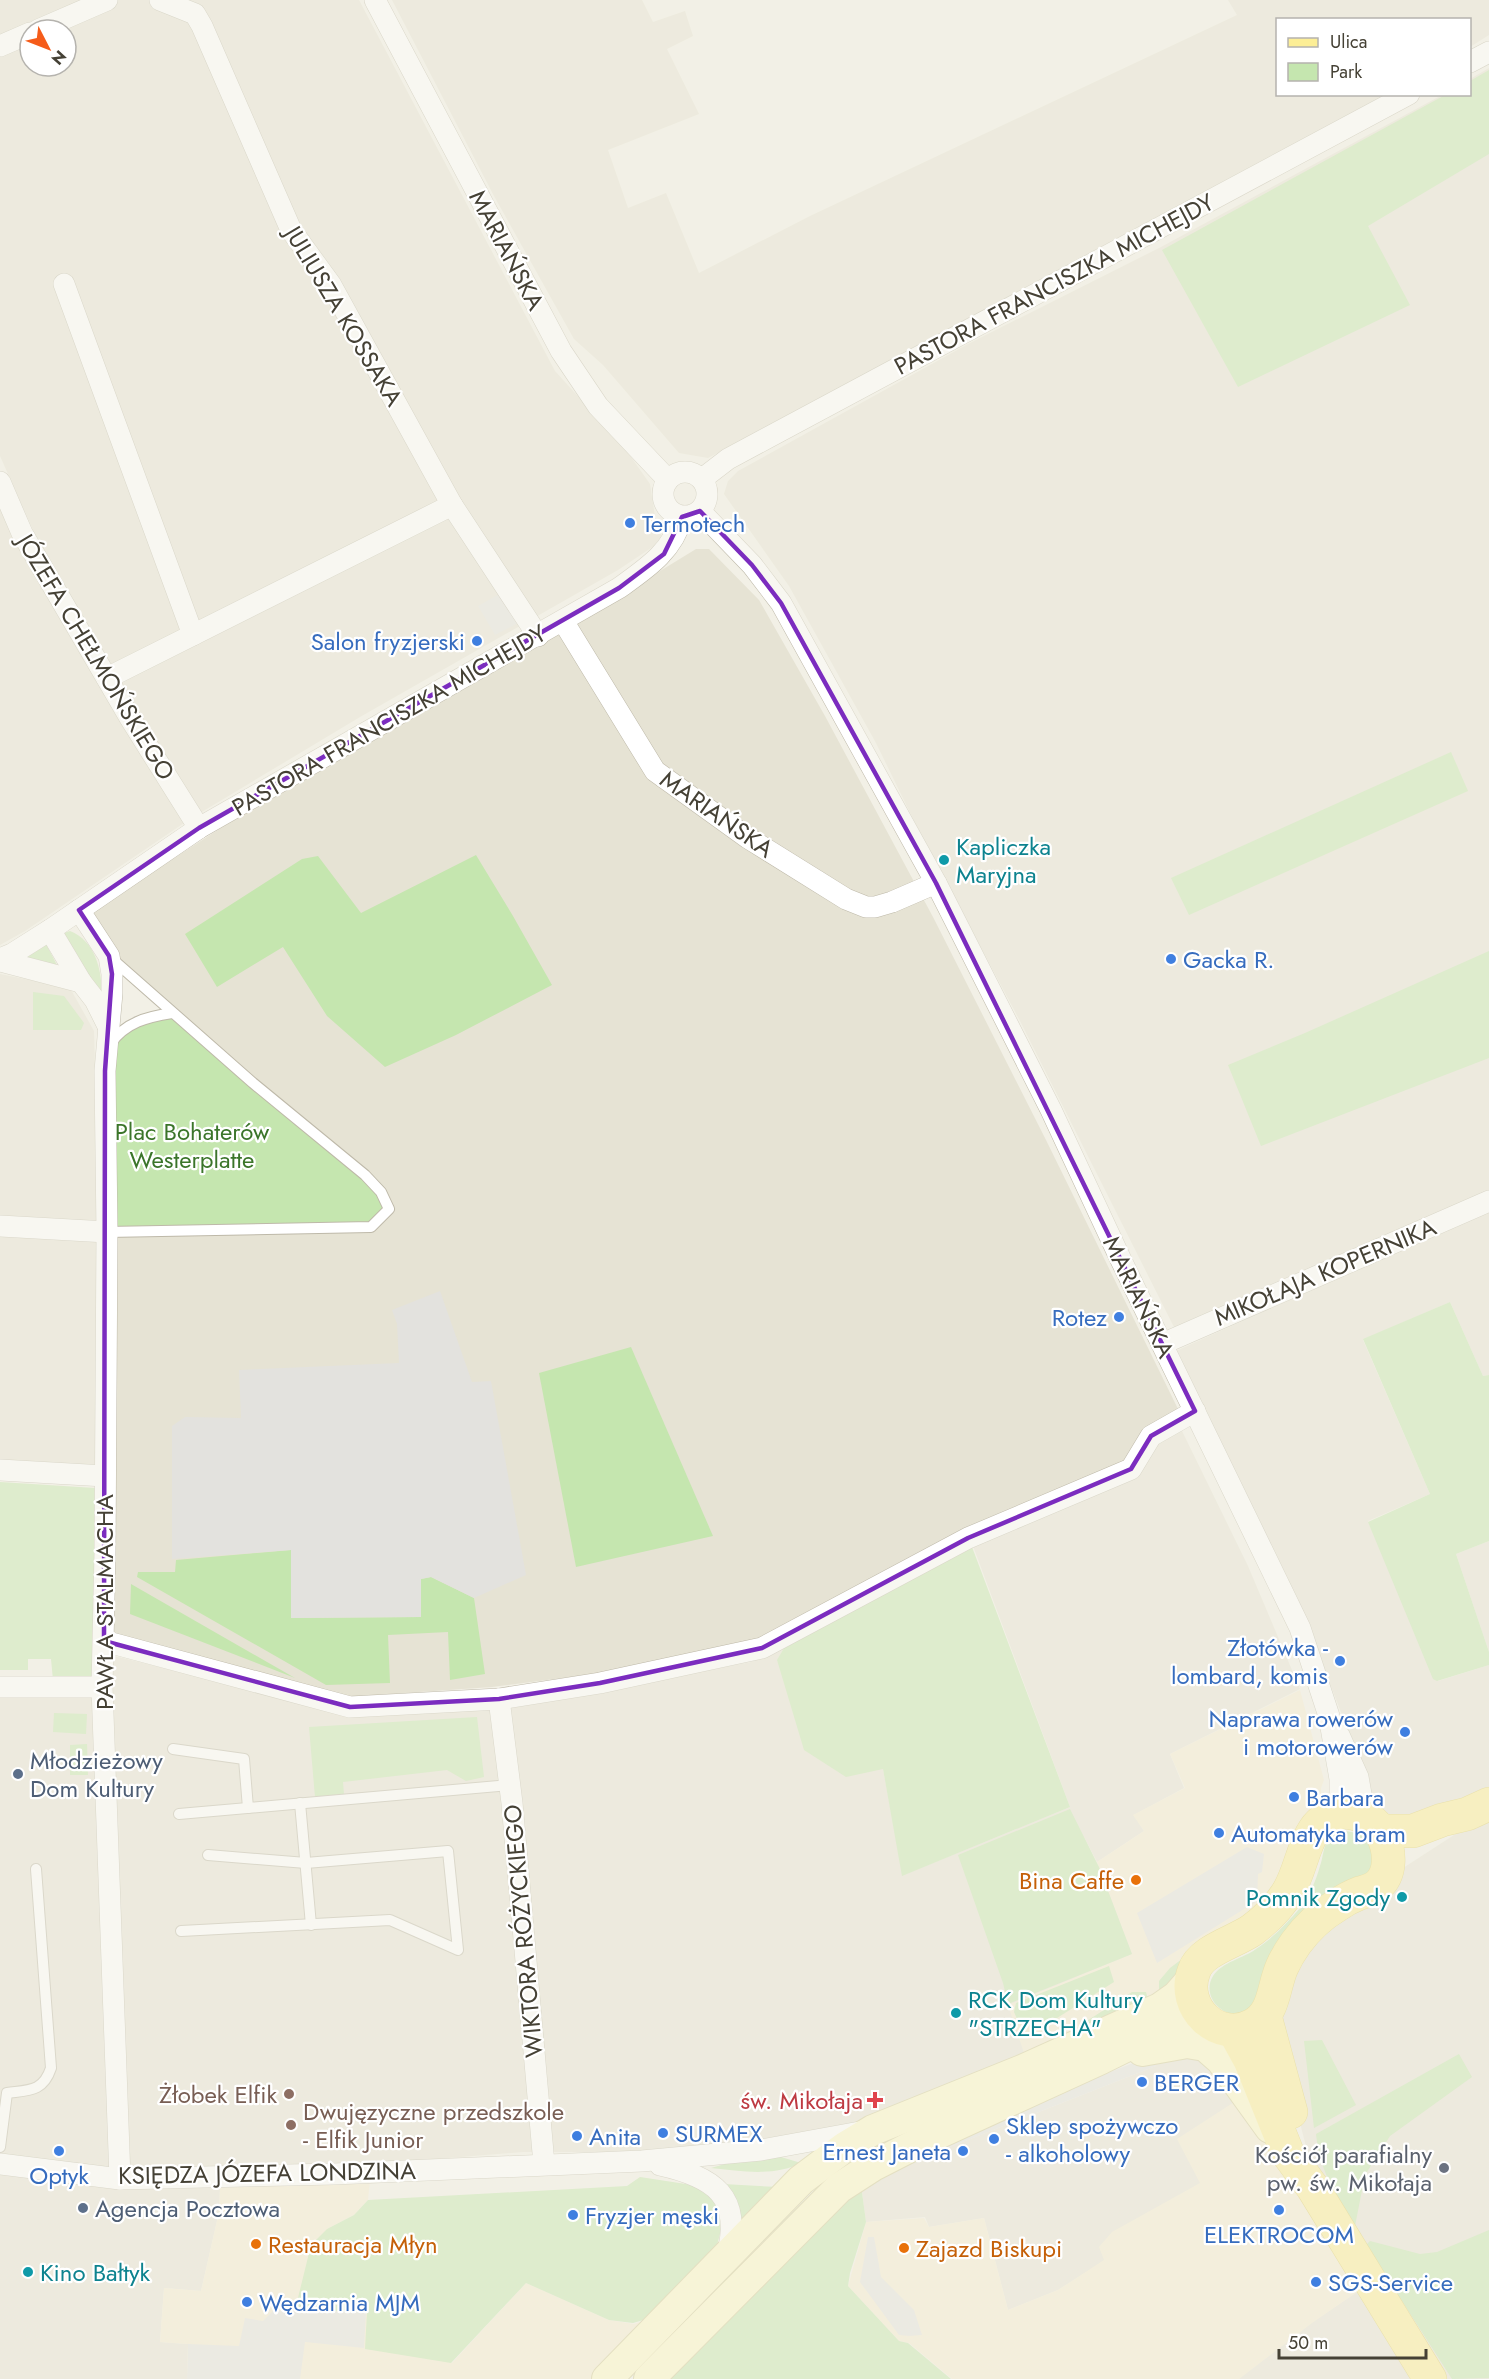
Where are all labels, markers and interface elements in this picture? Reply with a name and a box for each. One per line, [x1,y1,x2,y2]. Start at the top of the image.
north arrow [18,18,78,78]
legend [1276,18,1471,96]
text: Ulica [1330,29,1367,55]
text: N [46,45,72,70]
text: Park [1330,59,1362,85]
street label: MARIAŃSKA [461,184,553,316]
street label: PASTORA FRANCISZKA MICHEJDY [888,184,1221,383]
street label: JULIUSZA KOSSAKA [275,217,412,413]
place label: Termotech [642,506,745,541]
marker: Termotech [623,516,637,530]
street label: JÓZEFA CHEŁMOŃSKIEGO [7,525,184,787]
street label: PASTORA FRANCISZKA MICHEJDY [225,615,553,825]
place label: Salon fryzjerski [311,624,465,659]
marker: Salon fryzjerski [470,634,484,648]
street label: MARIAŃSKA [653,762,781,866]
place label: Kapliczka Maryjna [956,829,1051,892]
marker: Kapliczka Maryjna [937,853,951,867]
place label: Gacka R. [1183,942,1275,977]
marker: Gacka R. [1164,952,1178,966]
park label: Plac Bohaterów Westerplatte [115,1114,270,1177]
street label: MIKOŁAJA KOPERNIKA [1209,1209,1441,1335]
street label: MARIAŃSKA [1094,1230,1184,1364]
place label: Rotez [1052,1300,1107,1335]
marker: Rotez [1112,1310,1126,1324]
street label: PAWŁA STALMACHA [87,1494,122,1710]
place label: Złotówka - lombard, komis [1171,1630,1328,1693]
marker: Złotówka - lombard, komis [1333,1654,1347,1668]
place label: Naprawa rowerów i motorowerów [1209,1701,1394,1764]
marker: Naprawa rowerów i motorowerów [1398,1725,1412,1739]
place label: Młodzieżowy Dom Kultury [30,1743,163,1806]
marker: Młodzieżowy Dom Kultury [11,1767,25,1781]
place label: Barbara [1306,1780,1384,1815]
marker: Barbara [1287,1790,1301,1804]
street label: WIKTORA RÓŻYCKIEGO [495,1803,551,2059]
place label: Automatyka bram [1231,1816,1406,1851]
marker: Automatyka bram [1212,1826,1226,1840]
place label: Bina Caffe [1019,1863,1124,1898]
marker: Bina Caffe [1129,1873,1143,1887]
place label: Pomnik Zgody [1246,1880,1390,1915]
marker: Pomnik Zgody [1395,1890,1409,1904]
place label: RCK Dom Kultury "STRZECHA" [968,1982,1143,2045]
marker: RCK Dom Kultury "STRZECHA" [949,2006,963,2020]
place label: BERGER [1154,2065,1240,2100]
marker: BERGER [1135,2075,1149,2089]
place label: Żłobek Elfik [159,2077,277,2112]
place label: św. Mikołaja [740,2083,863,2118]
marker: Żłobek Elfik [282,2087,296,2101]
marker: św. Mikołaja [868,2093,882,2107]
place label: Dwujęzyczne przedszkole - Elfik Junior [303,2094,564,2157]
place label: Sklep spożywczo - alkoholowy [1006,2108,1178,2171]
place label: SURMEX [675,2116,763,2151]
marker: Dwujęzyczne przedszkole - Elfik Junior [284,2118,298,2132]
place label: Anita [589,2119,641,2154]
marker: SURMEX [656,2126,670,2140]
marker: Anita [570,2129,584,2143]
marker: Sklep spożywczo - alkoholowy [987,2132,1001,2146]
place label: Ernest Janeta [822,2134,951,2169]
place label: Kościół parafialny pw. św. Mikołaja [1255,2137,1432,2200]
marker: Optyk [52,2144,66,2158]
marker: Ernest Janeta [956,2144,970,2158]
street label: KSIĘDZA JÓZEFA LONDZINA [118,2153,416,2193]
place label: Optyk [29,2158,89,2193]
marker: Kościół parafialny pw. św. Mikołaja [1437,2161,1451,2175]
place label: Agencja Pocztowa [95,2191,280,2226]
place label: Fryzjer męski [585,2198,719,2233]
marker: Agencja Pocztowa [76,2201,90,2215]
marker: ELEKTROCOM [1272,2203,1286,2217]
marker: Fryzjer męski [566,2208,580,2222]
place label: ELEKTROCOM [1204,2217,1354,2252]
place label: Restauracja Młyn [268,2227,438,2262]
place label: Zajazd Biskupi [916,2231,1062,2266]
marker: Restauracja Młyn [249,2237,263,2251]
marker: Zajazd Biskupi [897,2241,911,2255]
place label: Kino Bałtyk [40,2255,150,2290]
marker: Kino Bałtyk [21,2265,35,2279]
place label: SGS-Service [1328,2265,1453,2300]
marker: SGS-Service [1309,2275,1323,2289]
place label: Wędzarnia MJM [259,2285,420,2320]
marker: Wędzarnia MJM [240,2295,254,2309]
scale bar [1279,2322,1426,2360]
text: 50 m [1288,2330,1328,2356]

